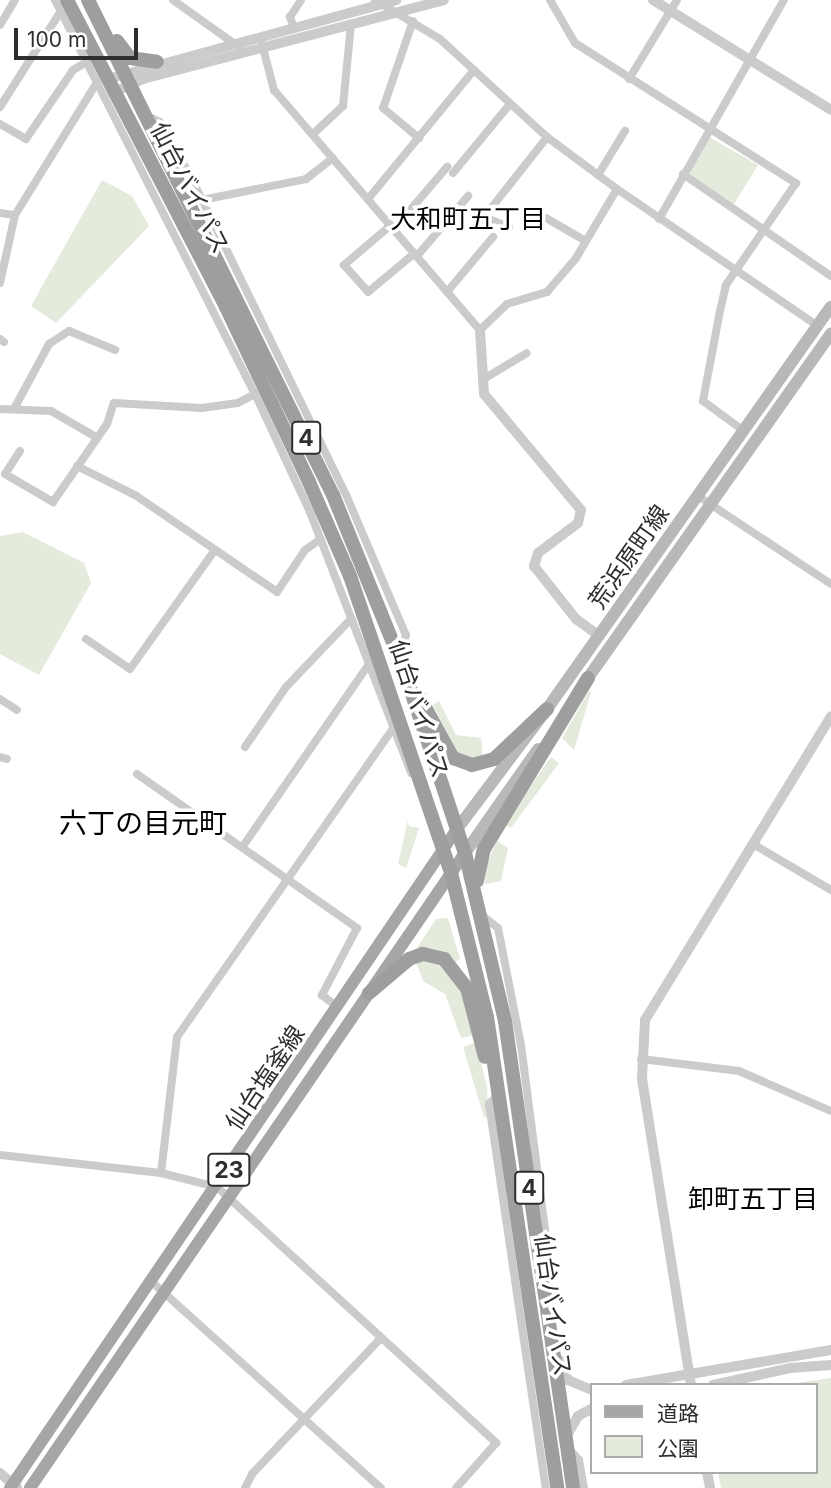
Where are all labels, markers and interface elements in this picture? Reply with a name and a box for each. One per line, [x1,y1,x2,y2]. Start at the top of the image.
scale bar [18,14,142,58]
text: 100 m [27,27,86,52]
street label: 仙台バイパス [144,117,236,259]
district label: 大和町五丁目 [390,203,546,235]
road number: 4 [290,418,322,458]
street label: 荒浜原町線 [583,500,675,614]
street label: 仙台バイパス [383,636,455,782]
district label: 六丁の目元町 [59,806,227,840]
street label: 仙台塩釜線 [220,1020,310,1136]
road number: 23 [206,1150,252,1190]
road number: 4 [513,1168,545,1208]
district label: 卸町五丁目 [688,1183,818,1215]
street label: 仙台バイパス [529,1232,577,1378]
legend [590,1383,817,1474]
text: 道路 [657,1401,699,1426]
text: 公園 [657,1436,699,1461]

